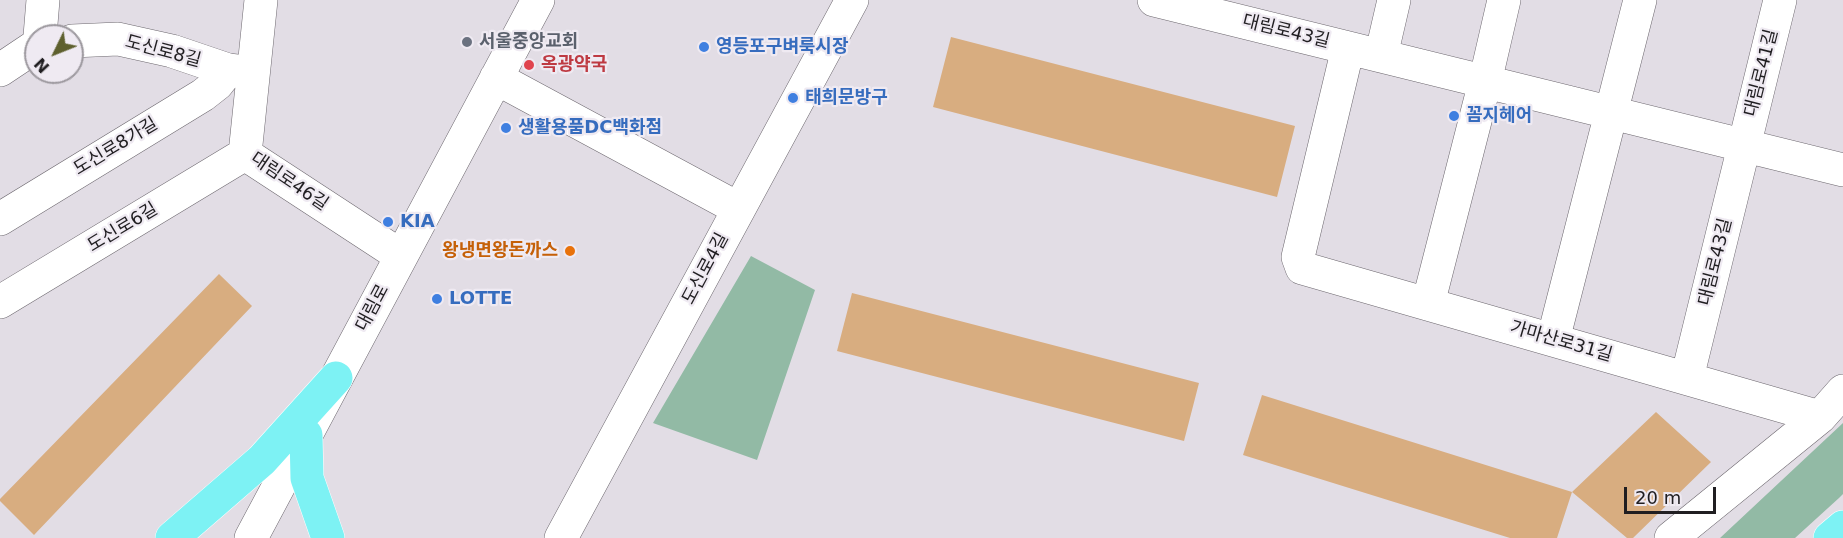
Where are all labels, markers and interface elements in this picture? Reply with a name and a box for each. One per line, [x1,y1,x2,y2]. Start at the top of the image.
street label: 대림로43길 [1240,11,1332,53]
north arrow [24,24,84,84]
street label: 대림로41길 [1741,27,1783,119]
place label: 서울중앙교회 [479,31,578,53]
street label: 도신로8길 [123,32,203,72]
marker: 서울중앙교회 [460,35,474,49]
place label: 영등포구벼룩시장 [716,36,848,58]
marker: 영등포구벼룩시장 [697,40,711,54]
text: N [30,54,53,77]
place label: 옥광약국 [541,54,607,76]
marker: 옥광약국 [522,58,536,72]
place label: 태희문방구 [805,87,888,109]
marker: 태희문방구 [786,91,800,105]
place label: 꼼지헤어 [1466,105,1532,127]
marker: 꼼지헤어 [1447,109,1461,123]
street label: 도신로8가길 [70,113,162,181]
place label: 생활용품DC백화점 [518,117,662,139]
marker: 생활용품DC백화점 [499,121,513,135]
street label: 대림로46길 [246,148,332,216]
street label: 도신로6길 [84,199,162,257]
place label: KIA [400,211,435,233]
marker: KIA [381,215,395,229]
street label: 대림로43길 [1695,216,1737,308]
street label: 도신로4길 [678,230,734,308]
place label: 왕냉면왕돈까스 [442,240,558,262]
marker: 왕냉면왕돈까스 [563,244,577,258]
street label: 대림로 [352,281,394,335]
place label: LOTTE [449,288,512,310]
marker: LOTTE [430,292,444,306]
street label: 가마산로31길 [1507,317,1615,367]
scale bar [1627,475,1718,513]
text: 20 m [1635,487,1681,508]

